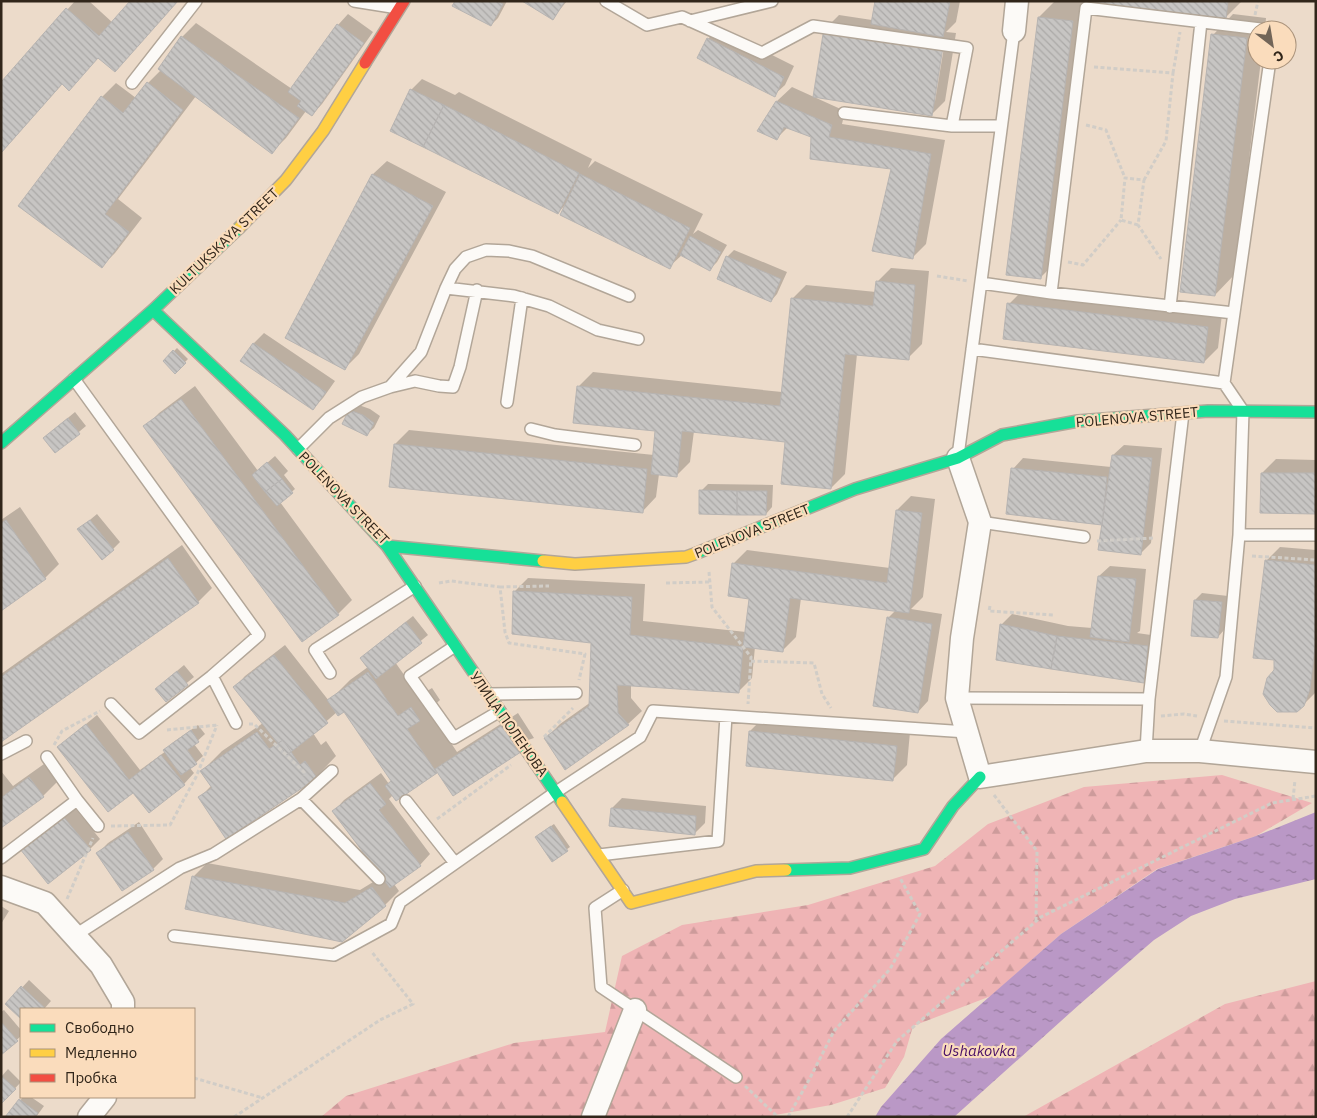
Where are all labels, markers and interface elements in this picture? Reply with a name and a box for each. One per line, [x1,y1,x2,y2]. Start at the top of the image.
north arrow [1247,20,1297,70]
text: С [1270,46,1287,66]
street label: KULTUKSKAYA STREET [166,184,282,298]
street label: POLENOVA STREET [1075,403,1199,431]
street label: POLENOVA STREET [295,448,393,548]
street label: POLENOVA STREET [692,500,812,562]
street label: УЛИЦА ПОЛЕНОВА [466,668,552,780]
legend [20,1008,195,1098]
text: Свободно [65,1018,134,1037]
water label: Ushakovka [943,1041,1016,1060]
text: Медленно [65,1043,137,1062]
text: Пробка [65,1068,117,1087]

